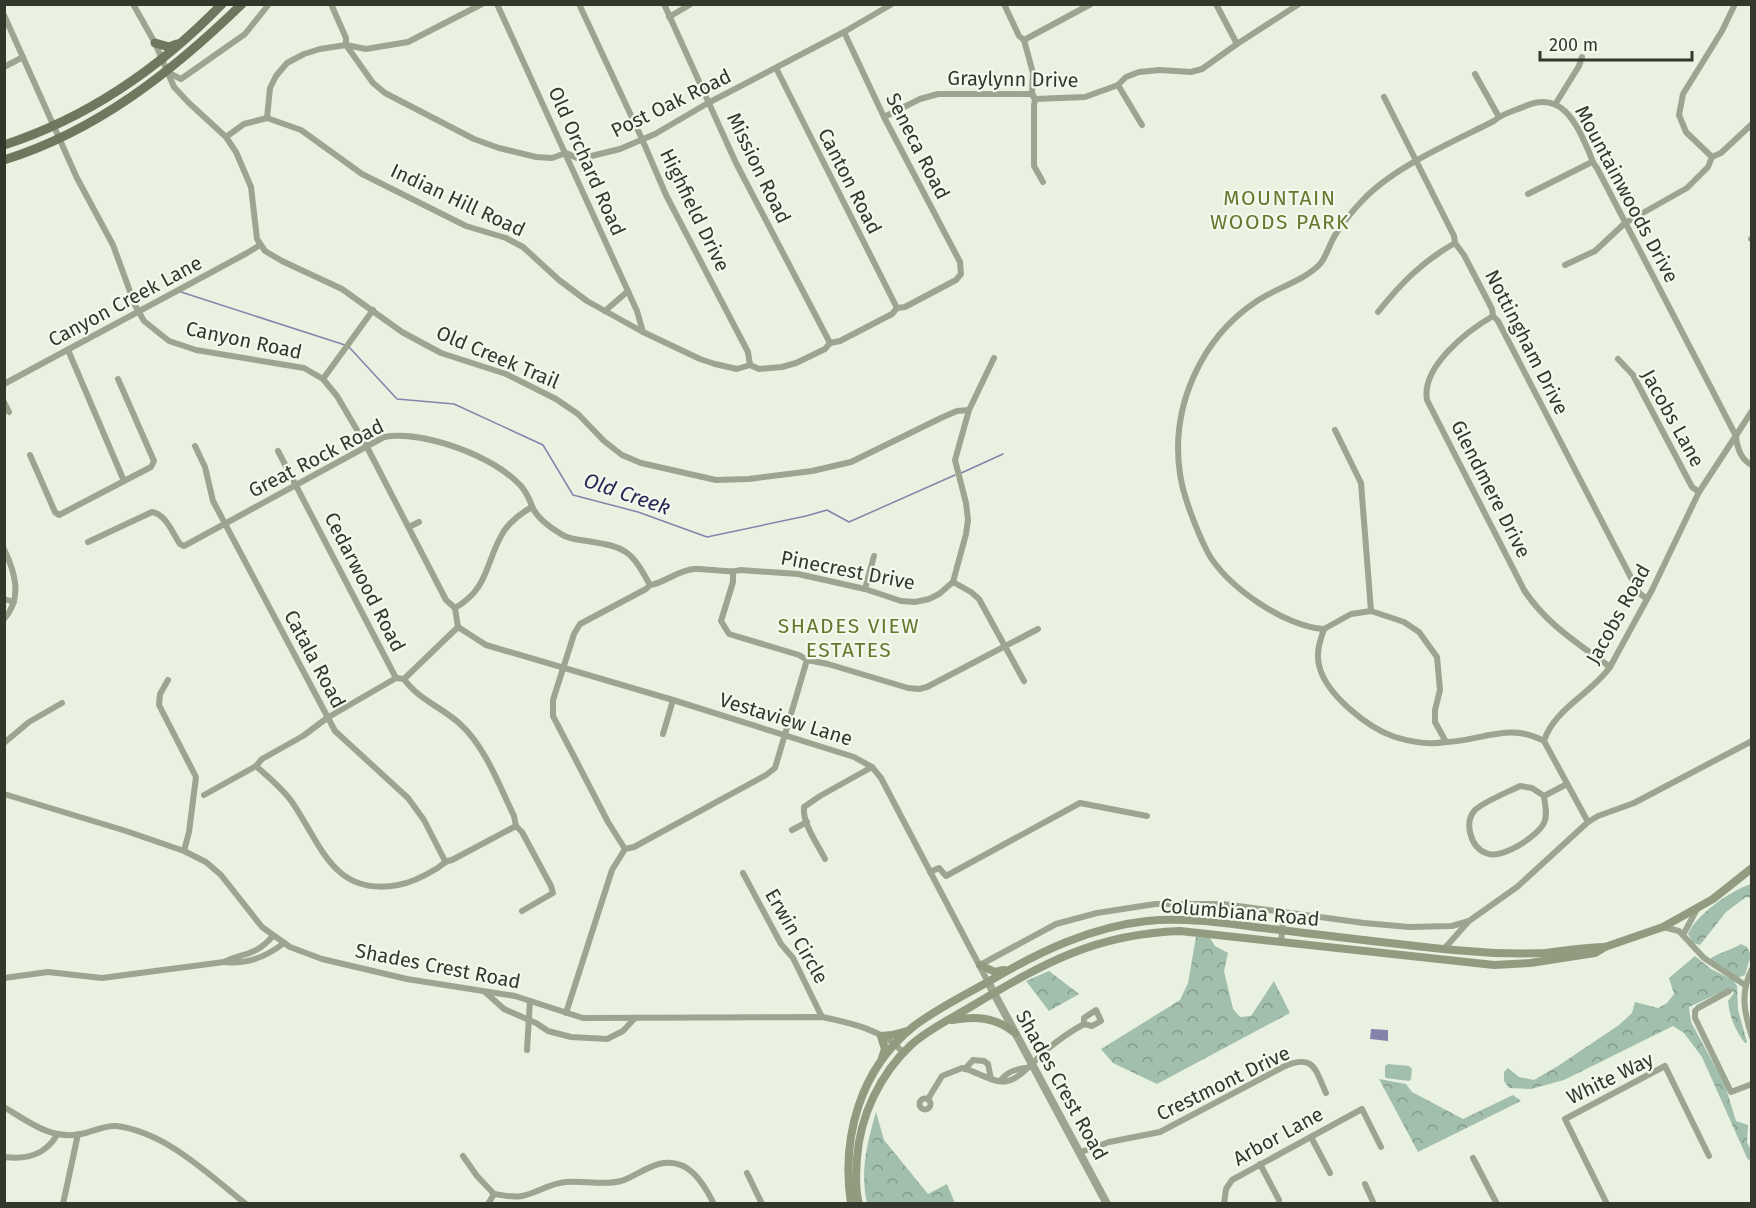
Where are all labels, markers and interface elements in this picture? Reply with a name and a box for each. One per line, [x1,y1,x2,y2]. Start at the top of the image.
scale bar [1540,24,1692,62]
text: 200 m [1549,34,1598,56]
street label: Post Oak Road [607,64,735,142]
street label: Graylynn Drive [947,66,1079,92]
street label: Old Orchard Road [543,83,631,239]
street label: Seneca Road [881,89,955,203]
street label: Mountainwoods Drive [1570,101,1684,287]
street label: Mission Road [722,109,796,227]
street label: Canton Road [813,124,887,238]
street label: Highfield Drive [655,145,735,275]
street label: Indian Hill Road [387,158,529,242]
district label: MOUNTAIN WOODS PARK [1210,185,1350,235]
street label: Canyon Creek Lane [44,250,206,352]
street label: Nottingham Drive [1480,266,1574,418]
street label: Canyon Road [184,316,304,364]
street label: Old Creek Trail [433,320,563,394]
street label: Jacobs Lane [1636,365,1710,471]
street label: Great Rock Road [244,414,388,502]
street label: Glendmere Drive [1446,416,1536,562]
water label: Old Creek [580,467,674,521]
street label: Cedarwood Road [319,508,411,656]
street label: Pinecrest Drive [779,545,917,595]
street label: Jacobs Road [1581,560,1655,668]
street label: Catala Road [279,606,351,712]
district label: SHADES VIEW ESTATES [778,613,920,663]
street label: Vestaview Lane [717,687,855,751]
street label: Erwin Circle [760,884,834,988]
street label: Columbiana Road [1159,893,1321,931]
street label: Shades Crest Road [353,938,523,994]
street label: Shades Crest Road [1011,1006,1113,1164]
street label: Crestmont Drive [1152,1040,1294,1126]
street label: White Way [1563,1047,1657,1109]
street label: Arbor Lane [1229,1101,1327,1171]

